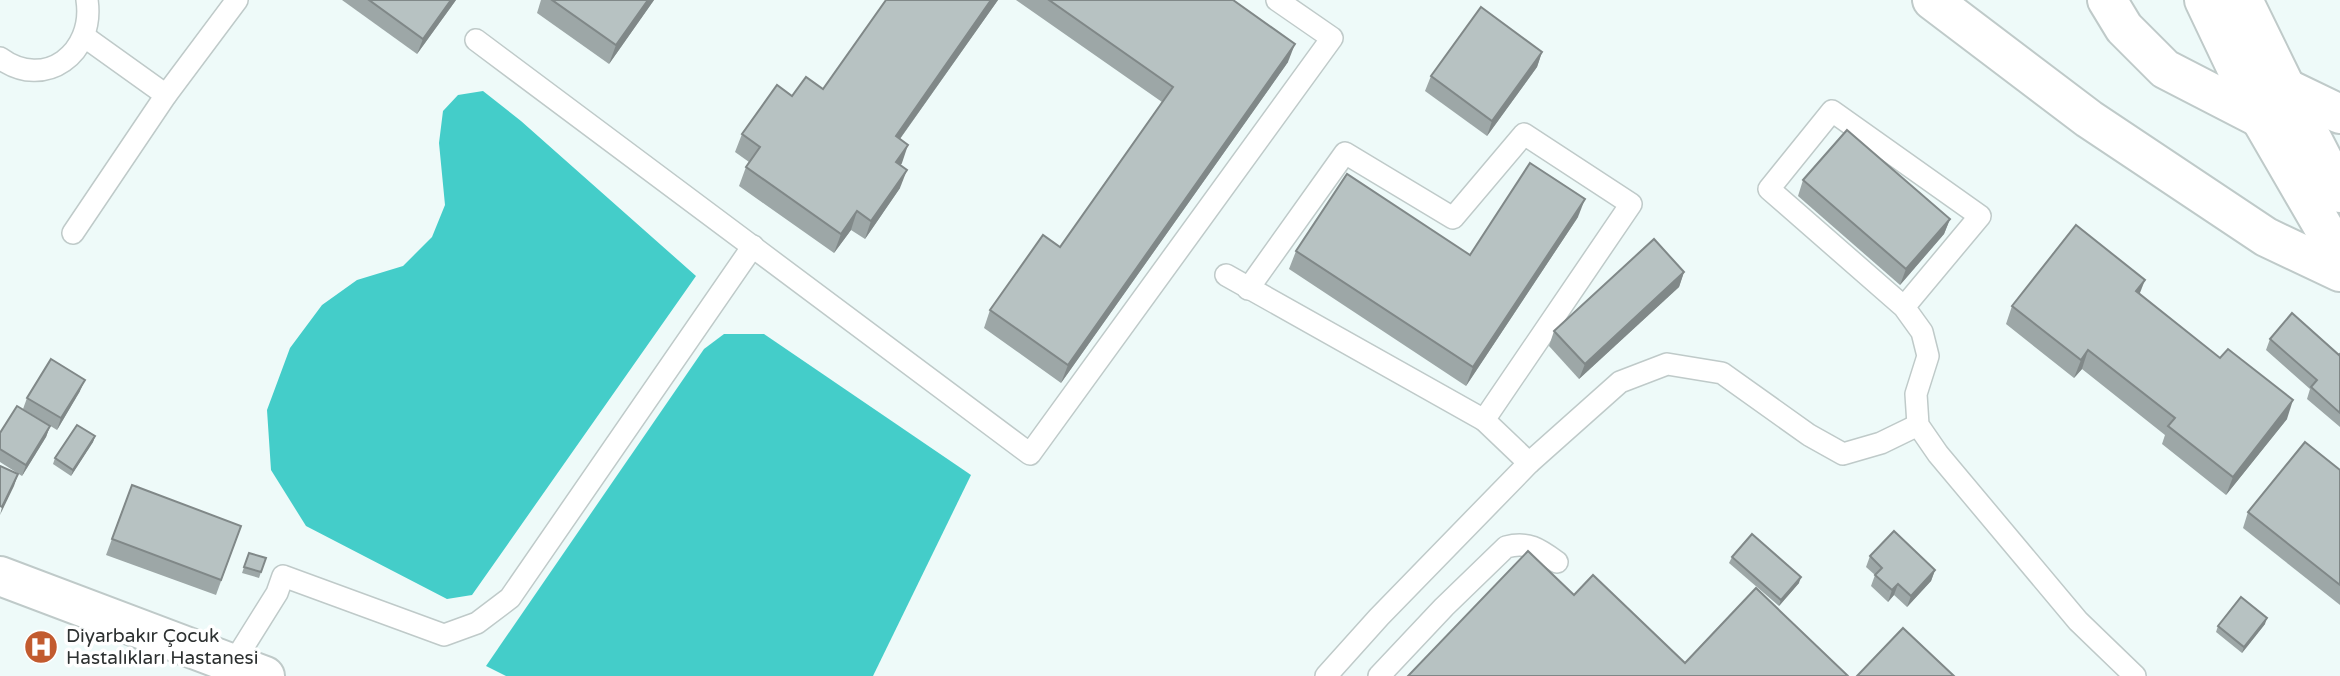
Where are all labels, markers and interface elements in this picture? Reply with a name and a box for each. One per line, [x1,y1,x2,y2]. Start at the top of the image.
place label: Diyarbakır Çocuk Hastalıkları Hastanesi [66,625,258,669]
hospital icon: Diyarbakır Çocuk Hastalıkları Hastanesi [22,628,60,666]

